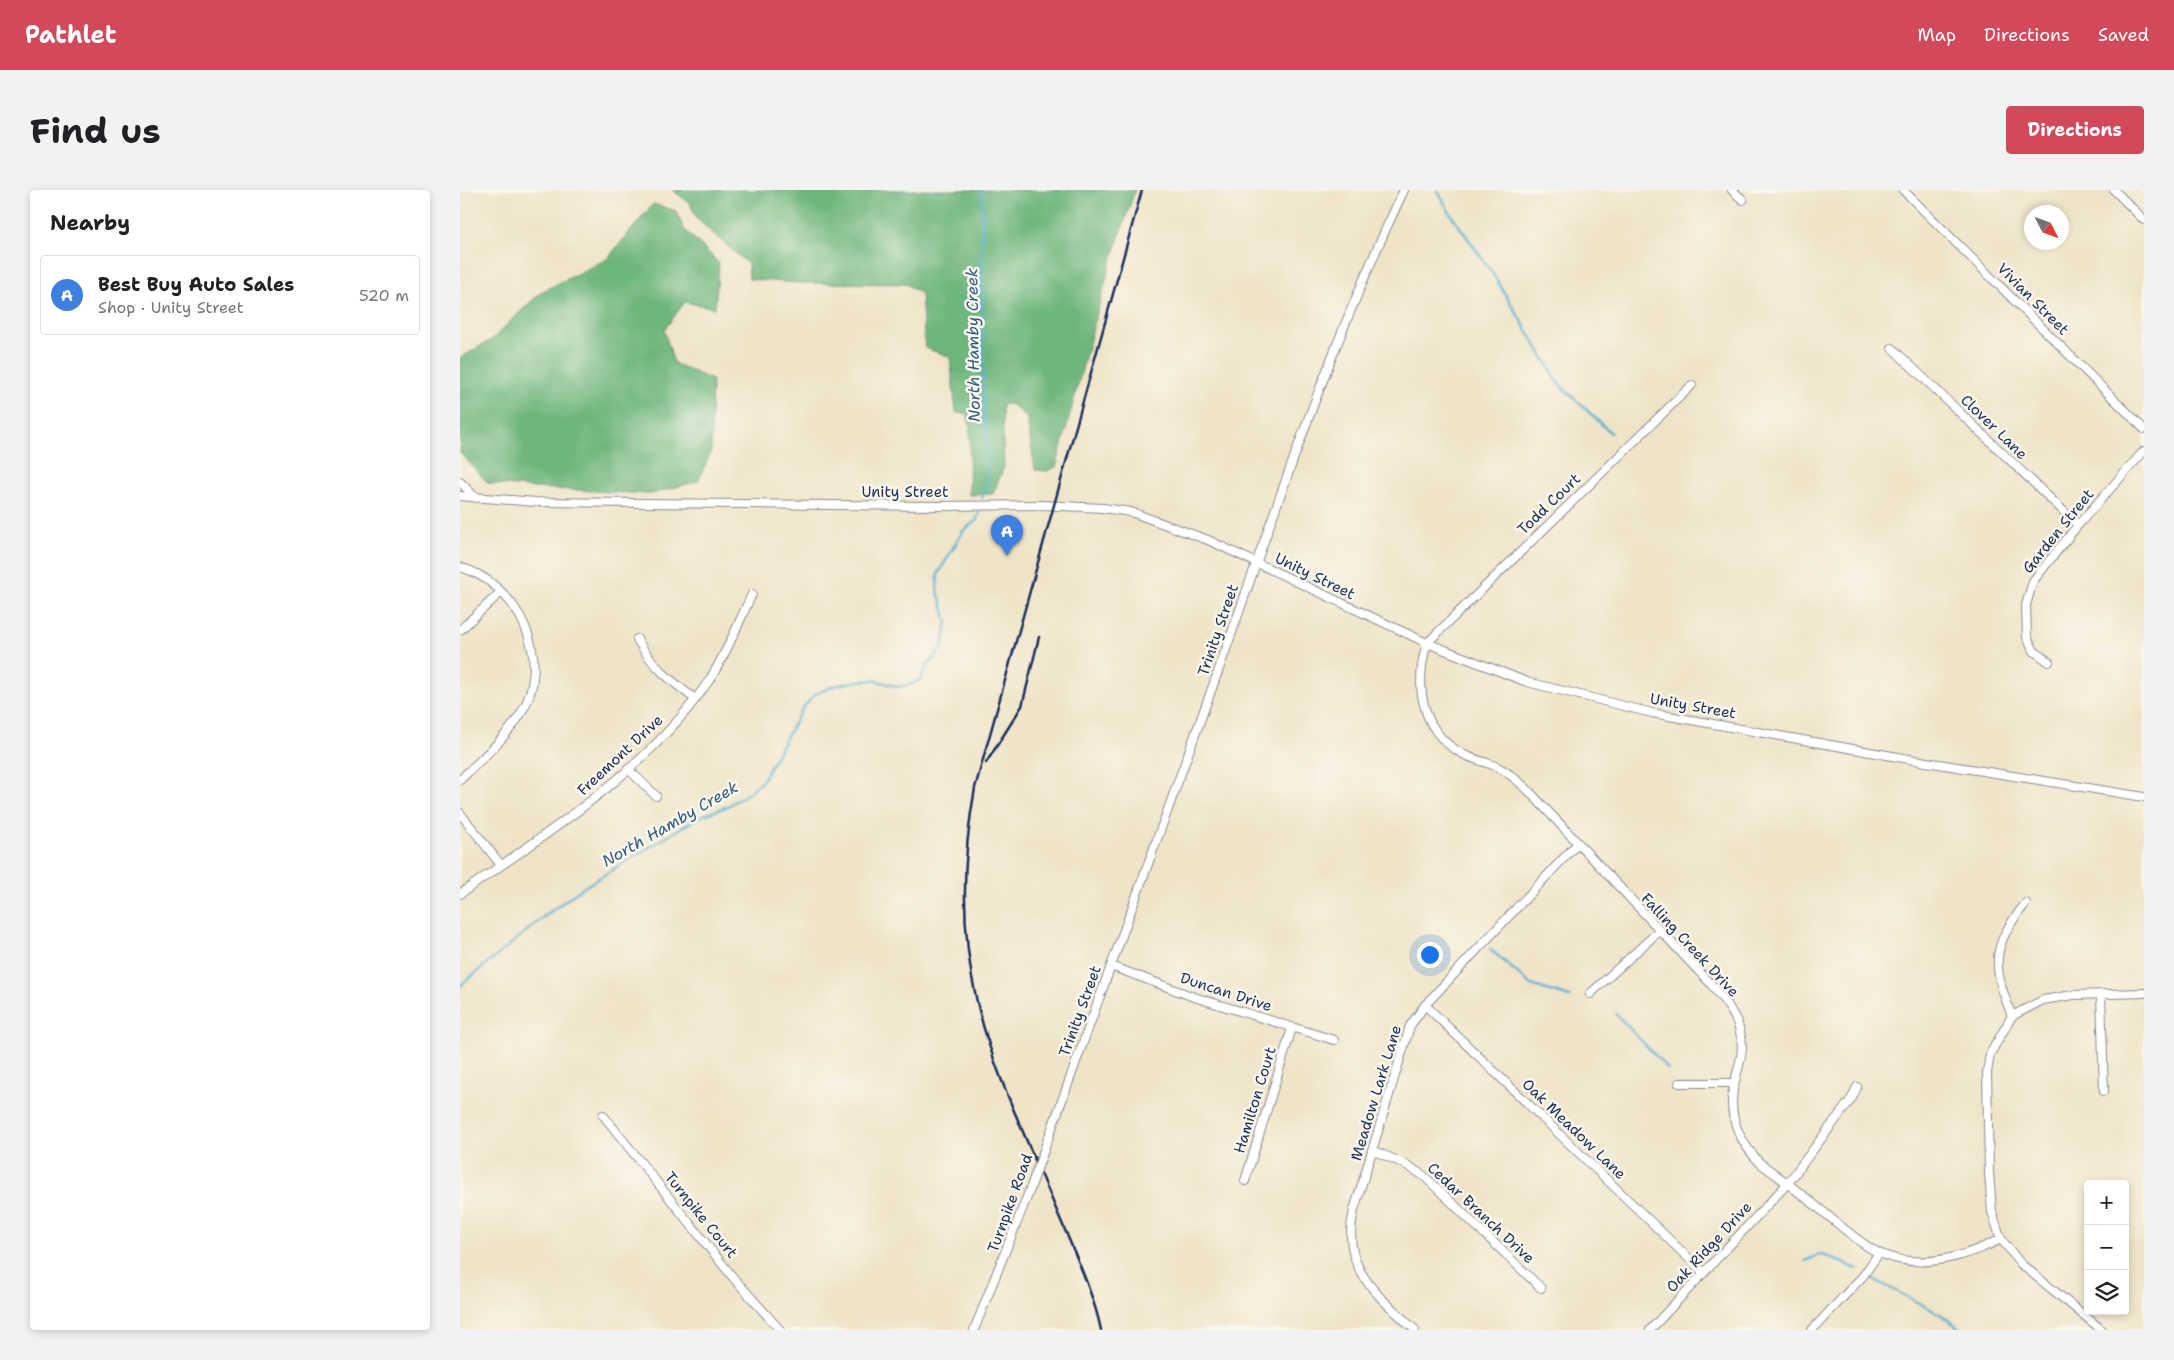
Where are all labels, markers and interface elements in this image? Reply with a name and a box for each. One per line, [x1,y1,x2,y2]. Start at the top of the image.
text: Pathlet [25,19,116,51]
text: Map [1918,23,1956,47]
text: Directions [1984,23,2070,47]
text: Saved [2098,23,2149,47]
button: Directions [2006,106,2144,154]
text: Find us [30,107,161,154]
north arrow [2024,205,2069,250]
text: Nearby [50,209,130,237]
street label: Vivian Street [1993,259,2073,339]
water label: North Hamby Creek [961,268,985,422]
text: Best Buy Auto Sales [98,272,294,297]
text: A [61,285,73,306]
text: 520 m [359,285,409,306]
text: Shop · Unity Street [98,297,244,318]
street label: Clover Lane [1956,390,2032,464]
street label: Todd Court [1513,469,1585,539]
street label: Unity Street [861,482,949,502]
street label: Garden Street [2018,485,2098,577]
pin: A [991,515,1023,556]
street label: Unity Street [1271,548,1359,604]
street label: Trinity Street [1193,581,1243,679]
street label: Unity Street [1648,689,1738,723]
street label: Freemont Drive [573,710,667,800]
water label: North Hamby Creek [598,776,742,872]
street label: Falling Creek Drive [1637,889,1743,1001]
your location [1417,942,1443,968]
street label: Trinity Street [1054,963,1106,1059]
street label: Duncan Drive [1178,968,1274,1016]
street label: Meadow Lark Lane [1346,1023,1406,1163]
street label: Hamilton Court [1229,1044,1281,1156]
street label: Oak Meadow Lane [1518,1074,1630,1184]
street label: Turnpike Road [983,1150,1037,1255]
street label: Cedar Branch Drive [1423,1158,1539,1268]
street label: Turnpike Court [660,1168,742,1262]
map controls [2084,1180,2129,1315]
button: + [2084,1180,2129,1225]
street label: Oak Ridge Drive [1662,1197,1756,1297]
button: − [2084,1225,2129,1270]
button: layers [2084,1270,2129,1315]

